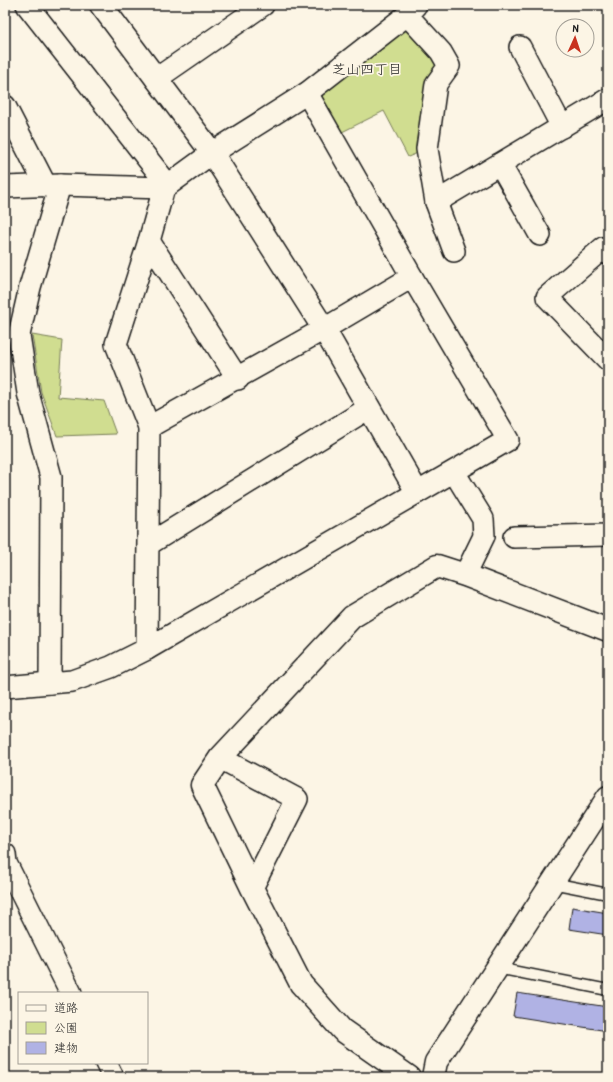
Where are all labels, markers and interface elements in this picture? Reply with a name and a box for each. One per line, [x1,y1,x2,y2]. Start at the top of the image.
north arrow [555,18,595,58]
text: N [572,21,579,35]
district label: 芝山四丁目 [332,59,402,78]
legend [18,992,148,1064]
text: 道路 [54,999,78,1016]
text: 公園 [54,1019,78,1036]
text: 建物 [54,1039,78,1056]

